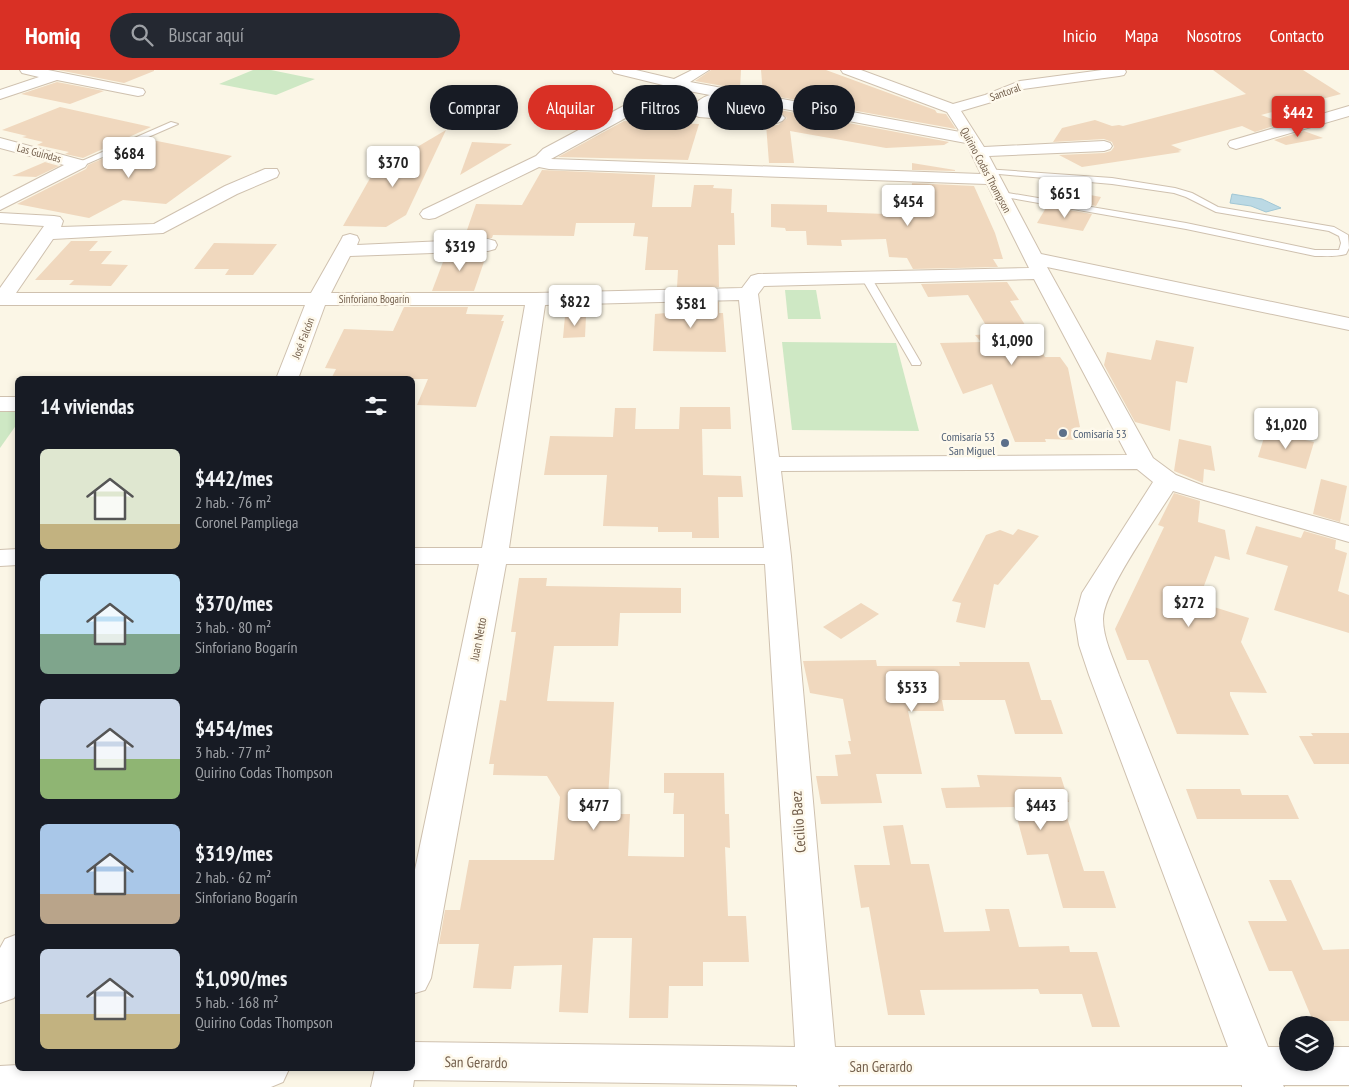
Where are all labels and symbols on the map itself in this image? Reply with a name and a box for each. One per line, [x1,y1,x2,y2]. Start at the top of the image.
street label: Santoral [988,80,1023,104]
pin: $442 [1268,96,1328,138]
street label: Quirino Codas Thompson [958,125,1014,215]
pin: $684 [99,136,159,179]
street label: Las Guindas [15,140,63,166]
pin: $370 [363,146,423,188]
pin: $651 [1035,176,1095,219]
pin: $454 [878,184,938,227]
pin: $319 [430,230,490,272]
pin: $822 [545,284,605,327]
pin: $581 [661,286,721,329]
street label: Sinforiano Bogarín [339,292,409,306]
street label: José Falcón [288,315,317,361]
pin: $1,090 [971,324,1053,366]
pin: $1,020 [1245,408,1327,450]
place label: Comisaría 53 [1073,426,1127,441]
marker: Comisaría 53 [1057,427,1069,439]
place label: Comisaría 53 San Miguel [941,429,995,458]
marker: Comisaría 53 San Miguel [999,437,1011,449]
pin: $272 [1159,586,1219,628]
street label: Juan Netto [466,616,490,663]
pin: $533 [882,670,942,713]
pin: $477 [564,788,624,831]
pin: $443 [1011,788,1071,831]
street label: Cecilio Baez [786,790,810,854]
street label: San Gerardo [444,1052,508,1072]
street label: San Gerardo [850,1057,912,1076]

